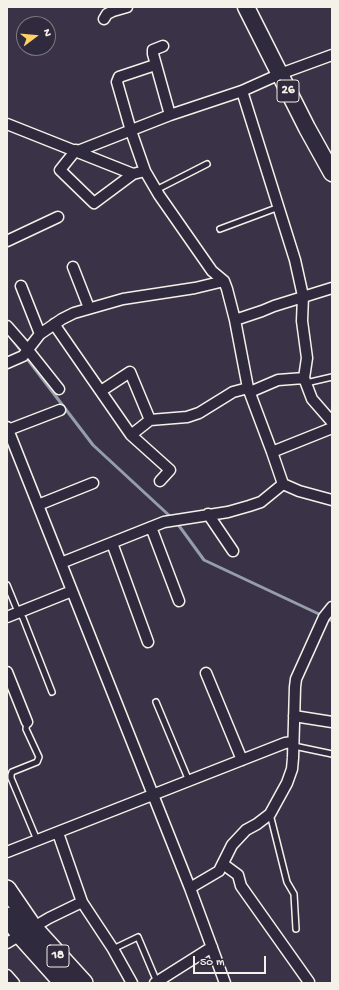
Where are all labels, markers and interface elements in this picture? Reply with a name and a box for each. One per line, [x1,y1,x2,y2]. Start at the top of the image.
north arrow [16,16,56,56]
text: N [40,28,53,38]
road number: 26 [277,80,299,102]
road number: 18 [47,945,69,967]
scale bar [195,948,268,974]
text: 50 m [200,956,225,970]

